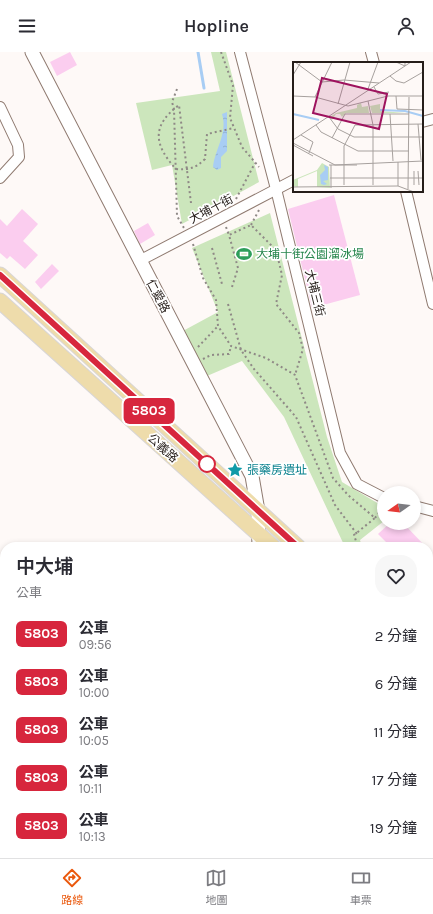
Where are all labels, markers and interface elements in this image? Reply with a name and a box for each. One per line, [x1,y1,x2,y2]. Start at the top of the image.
icon: menu [16,15,38,37]
text: Hopline [184,15,249,37]
icon: person [395,15,417,37]
inset map [293,62,423,192]
street label: 大埔十街 [187,192,235,226]
sports icon: 大埔十街公園溜冰場 [235,245,253,263]
place label: 大埔十街公園溜冰場 [256,247,364,261]
street label: 大埔三街 [302,268,328,318]
street label: 仁愛路 [143,277,173,315]
line badge: 5803 [121,398,177,424]
text: 5803 [132,402,166,419]
street label: 公義路 [145,431,181,465]
unlabelled marker [198,455,216,473]
place icon: 張藥房遺址 [226,461,244,479]
place label: 張藥房遺址 [247,463,307,477]
north arrow [377,486,421,530]
map controls [377,486,421,530]
button: heart [375,555,417,597]
text: 中大埔 [16,556,73,578]
text: 公車 [16,585,42,600]
text: 公車 [79,619,109,637]
text: 5803 [24,625,59,642]
text: 2 分鐘 [375,627,417,645]
text: 09:56 [79,637,112,652]
text: 公車 [79,667,109,685]
text: 5803 [24,673,59,690]
text: 6 分鐘 [375,675,417,693]
text: 10:00 [79,685,109,700]
text: 公車 [79,715,109,733]
text: 5803 [24,721,59,738]
text: 11 分鐘 [374,723,417,741]
text: 10:05 [79,733,109,748]
text: 公車 [79,763,109,781]
text: 5803 [24,769,59,786]
text: 17 分鐘 [371,771,417,789]
text: 10:11 [79,781,102,796]
text: 公車 [79,811,109,829]
text: 5803 [24,817,59,834]
text: 19 分鐘 [370,819,417,837]
text: 10:13 [79,829,106,844]
tab: 路線 [61,867,83,907]
tab: 地圖 [205,867,227,907]
tab: 車票 [350,867,372,907]

